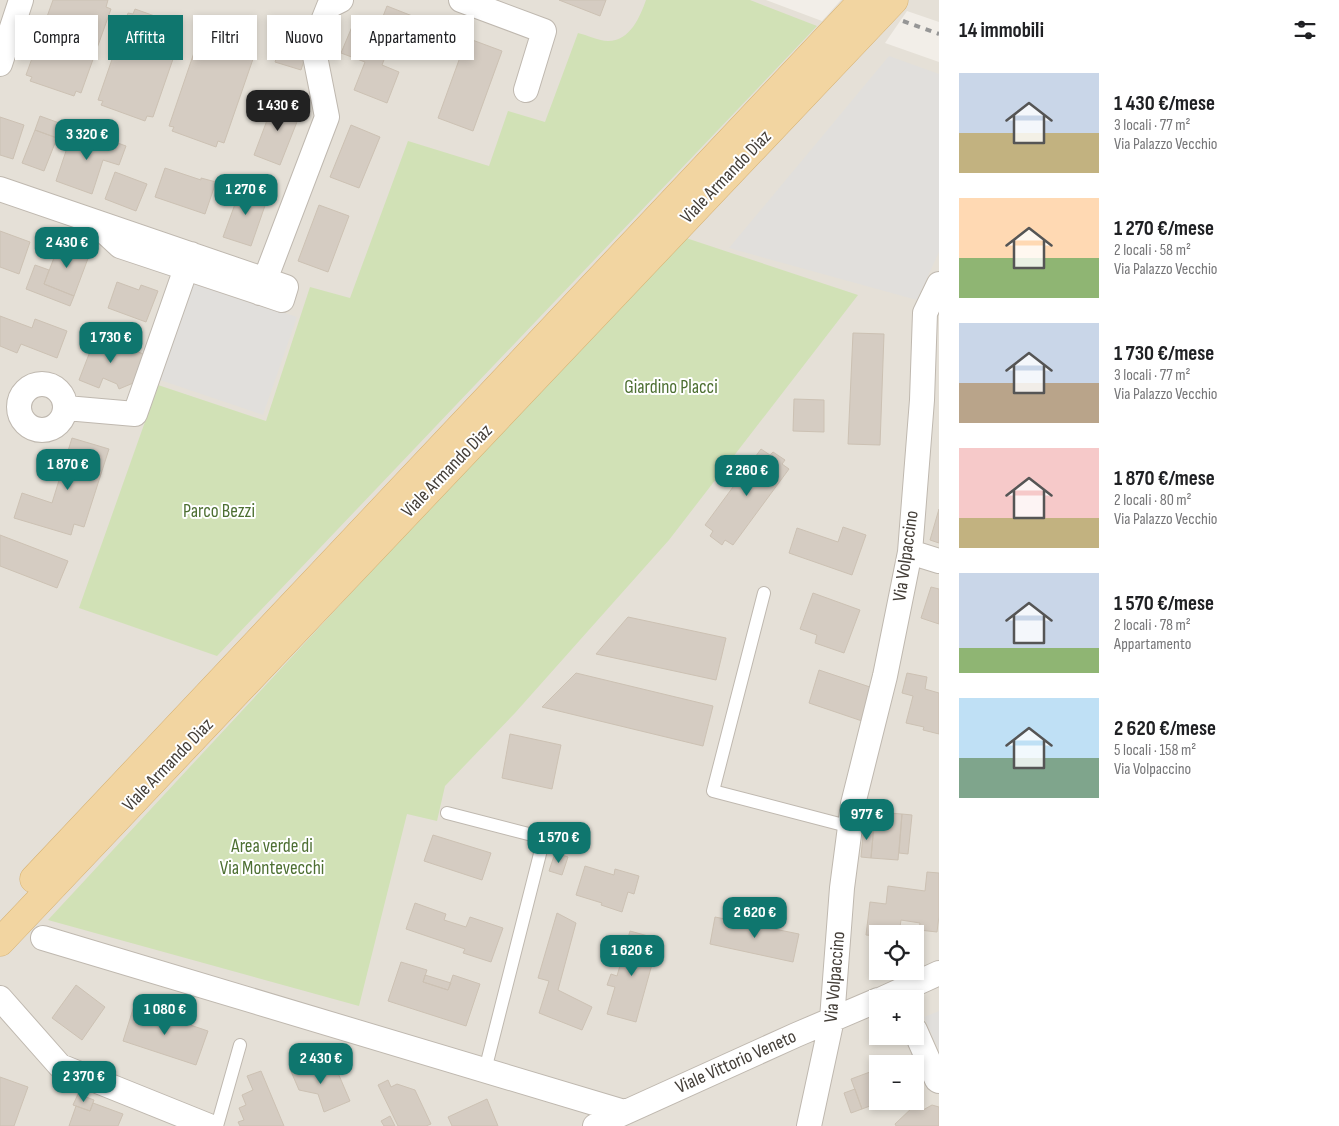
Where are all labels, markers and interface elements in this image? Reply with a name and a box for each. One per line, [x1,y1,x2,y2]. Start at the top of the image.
chip: Compra [15,15,98,60]
chip: Affitta [108,15,183,60]
chip: Filtri [193,15,257,60]
chip: Nuovo [267,15,341,60]
chip: Appartamento [351,15,474,60]
icon: filters [1291,16,1319,44]
text: 14 immobili [959,18,1044,43]
pin: 1 430 € [232,90,324,132]
text: 1 430 €/mese [1114,91,1215,116]
icon: home [999,93,1059,153]
text: 1 430 € [257,96,299,115]
text: 3 locali · 77 m² [1114,116,1190,135]
pin: 3 320 € [41,119,133,161]
text: 3 320 € [66,125,108,144]
street label: Viale Armando Diaz [676,125,776,229]
text: Via Palazzo Vecchio [1114,135,1218,154]
pin: 1 270 € [200,174,292,216]
text: 1 270 € [226,180,267,199]
text: 1 270 €/mese [1114,216,1214,241]
icon: home [999,218,1059,278]
pin: 2 430 € [21,226,113,269]
text: 2 430 € [46,233,88,252]
text: 2 locali · 58 m² [1114,241,1191,260]
text: Via Palazzo Vecchio [1114,260,1218,279]
pin: 1 730 € [65,322,157,364]
text: 1 730 € [90,328,132,347]
text: 1 730 €/mese [1114,341,1214,366]
icon: home [999,343,1059,403]
text: 3 locali · 77 m² [1114,366,1190,385]
park label: Giardino Placci [624,376,718,399]
text: Via Palazzo Vecchio [1114,385,1218,404]
street label: Viale Armando Diaz [397,419,497,523]
pin: 1 870 € [22,448,114,491]
pin: 2 260 € [701,454,793,497]
text: 1 870 € [47,455,89,474]
text: 2 260 € [726,461,768,480]
text: 1 870 €/mese [1114,466,1215,491]
icon: home [999,468,1059,528]
text: 2 locali · 80 m² [1114,491,1192,510]
park label: Parco Bezzi [183,500,255,523]
street label: Via Volpaccino [888,509,924,603]
text: Via Palazzo Vecchio [1114,510,1218,529]
text: 1 570 €/mese [1114,591,1214,616]
icon: home [999,593,1059,653]
text: 2 locali · 78 m² [1114,616,1191,635]
text: Appartamento [1114,635,1191,654]
street label: Viale Armando Diaz [118,713,218,817]
text: 2 620 €/mese [1114,716,1216,741]
icon: home [999,718,1059,778]
text: 5 locali · 158 m² [1114,741,1196,760]
text: Via Volpaccino [1114,760,1191,779]
pin: 977 € [832,798,902,841]
text: 977 € [851,805,883,824]
pin: 1 570 € [513,822,605,864]
text: 1 570 € [539,828,579,847]
park label: Area verde di Via Montevecchi [220,835,324,880]
pin: 2 620 € [709,896,801,939]
text: 2 620 € [734,903,776,922]
map controls [869,925,924,1110]
button: locate [869,925,924,980]
street label: Via Volpaccino [820,930,850,1024]
pin: 1 620 € [586,934,678,977]
text: 1 620 € [611,941,653,960]
button: + [869,990,924,1045]
pin: 1 080 € [119,994,211,1036]
text: 1 080 € [144,1000,186,1019]
street label: Viale Vittorio Veneto [672,1025,800,1099]
pin: 2 430 € [275,1042,367,1085]
text: 2 430 € [300,1049,342,1068]
button: − [869,1055,924,1110]
pin: 2 370 € [38,1060,130,1103]
text: 2 370 € [63,1067,105,1086]

